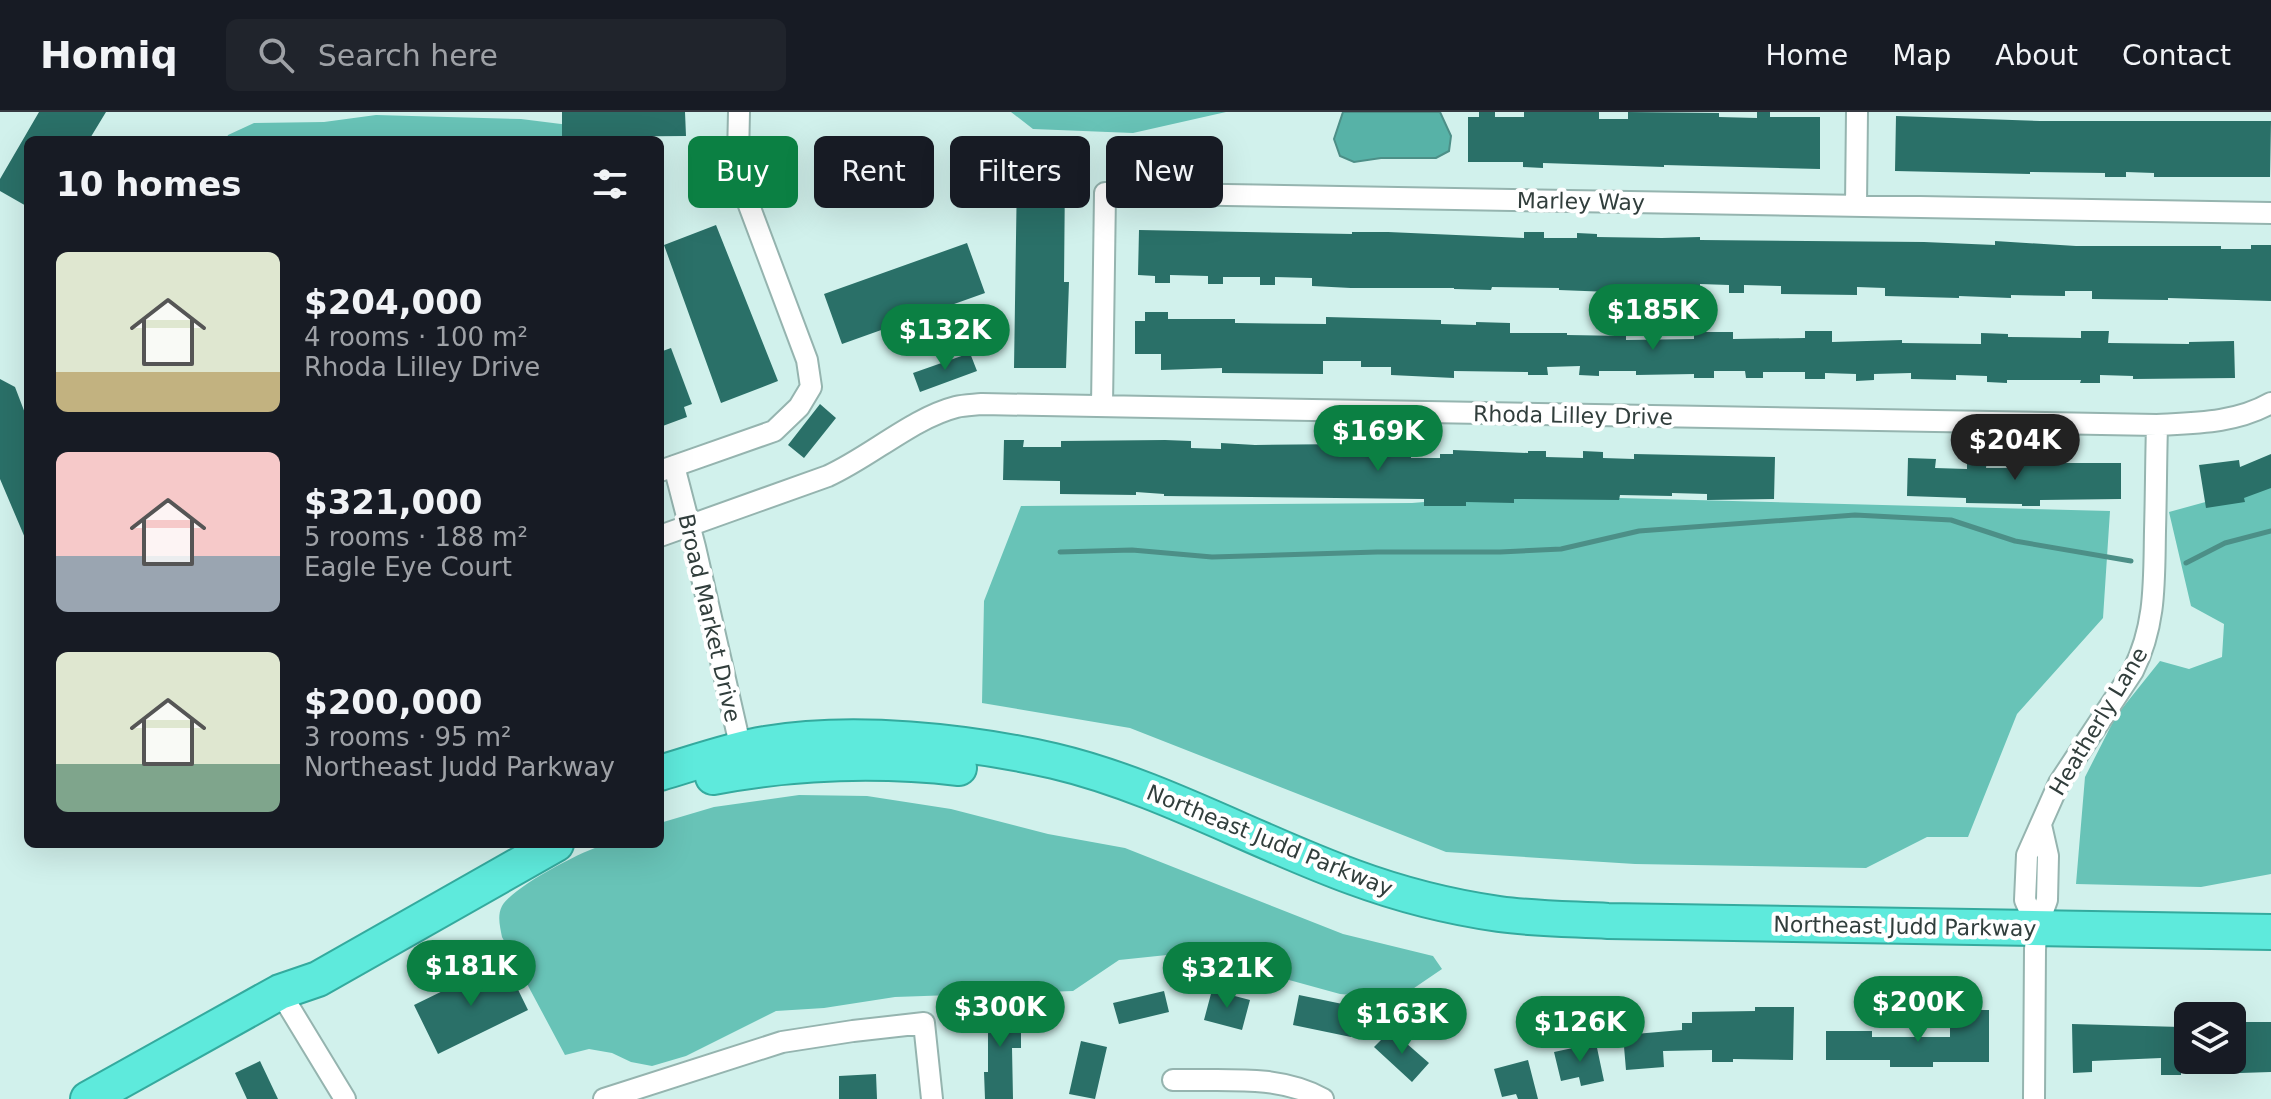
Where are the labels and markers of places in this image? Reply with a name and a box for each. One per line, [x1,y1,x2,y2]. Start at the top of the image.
pin: $185K [1597,284,1709,352]
pin: $132K [889,304,1001,372]
pin: $169K [1322,405,1434,473]
pin: $204K [1959,414,2071,482]
pin: $181K [415,940,527,1008]
pin: $321K [1171,942,1283,1010]
pin: $200K [1862,976,1974,1044]
pin: $300K [944,981,1056,1049]
pin: $163K [1346,988,1458,1056]
pin: $126K [1524,996,1636,1064]

